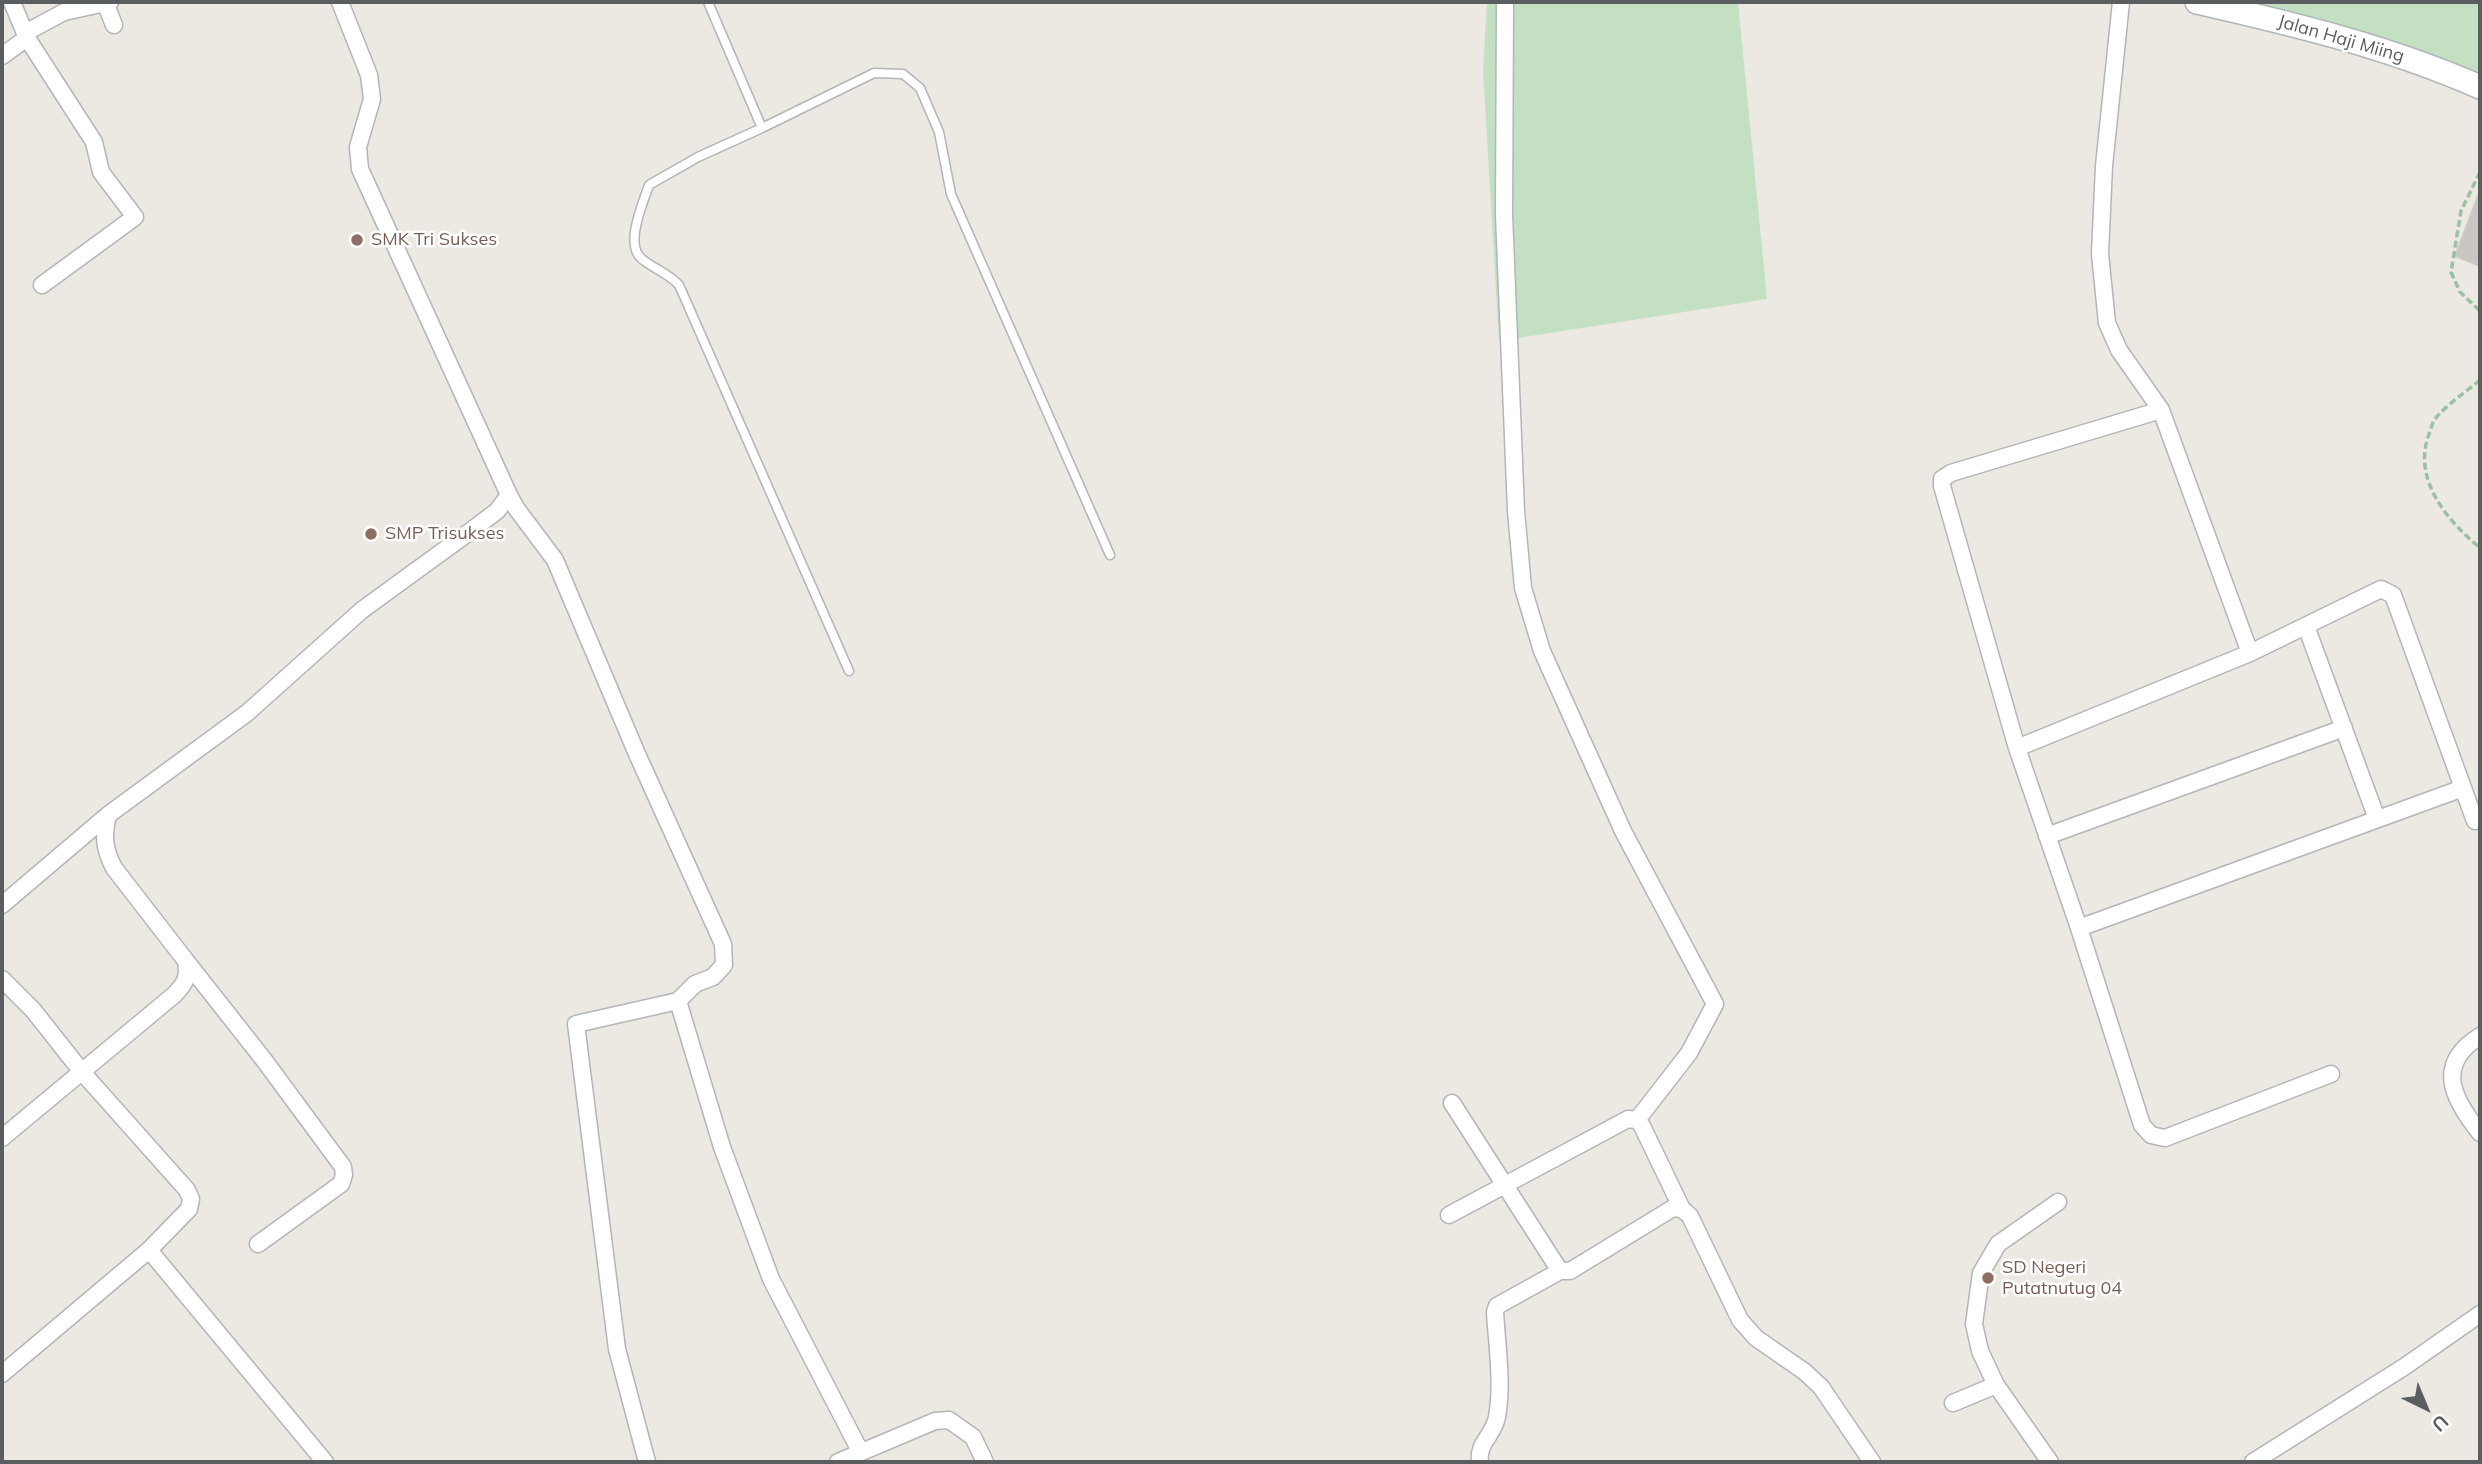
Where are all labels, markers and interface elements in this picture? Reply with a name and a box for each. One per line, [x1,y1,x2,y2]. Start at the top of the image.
street label: Jalan Haji Miing [2275,11,2407,67]
place label: SMK Tri Sukses [371,229,497,251]
marker: SMK Tri Sukses [349,232,365,248]
place label: SMP Trisukses [385,523,504,545]
marker: SMP Trisukses [363,526,379,542]
place label: SD Negeri Putatnutug 04 [2002,1257,2122,1300]
marker: SD Negeri Putatnutug 04 [1980,1270,1996,1286]
north arrow [2391,1373,2461,1443]
text: U [2427,1410,2454,1437]

